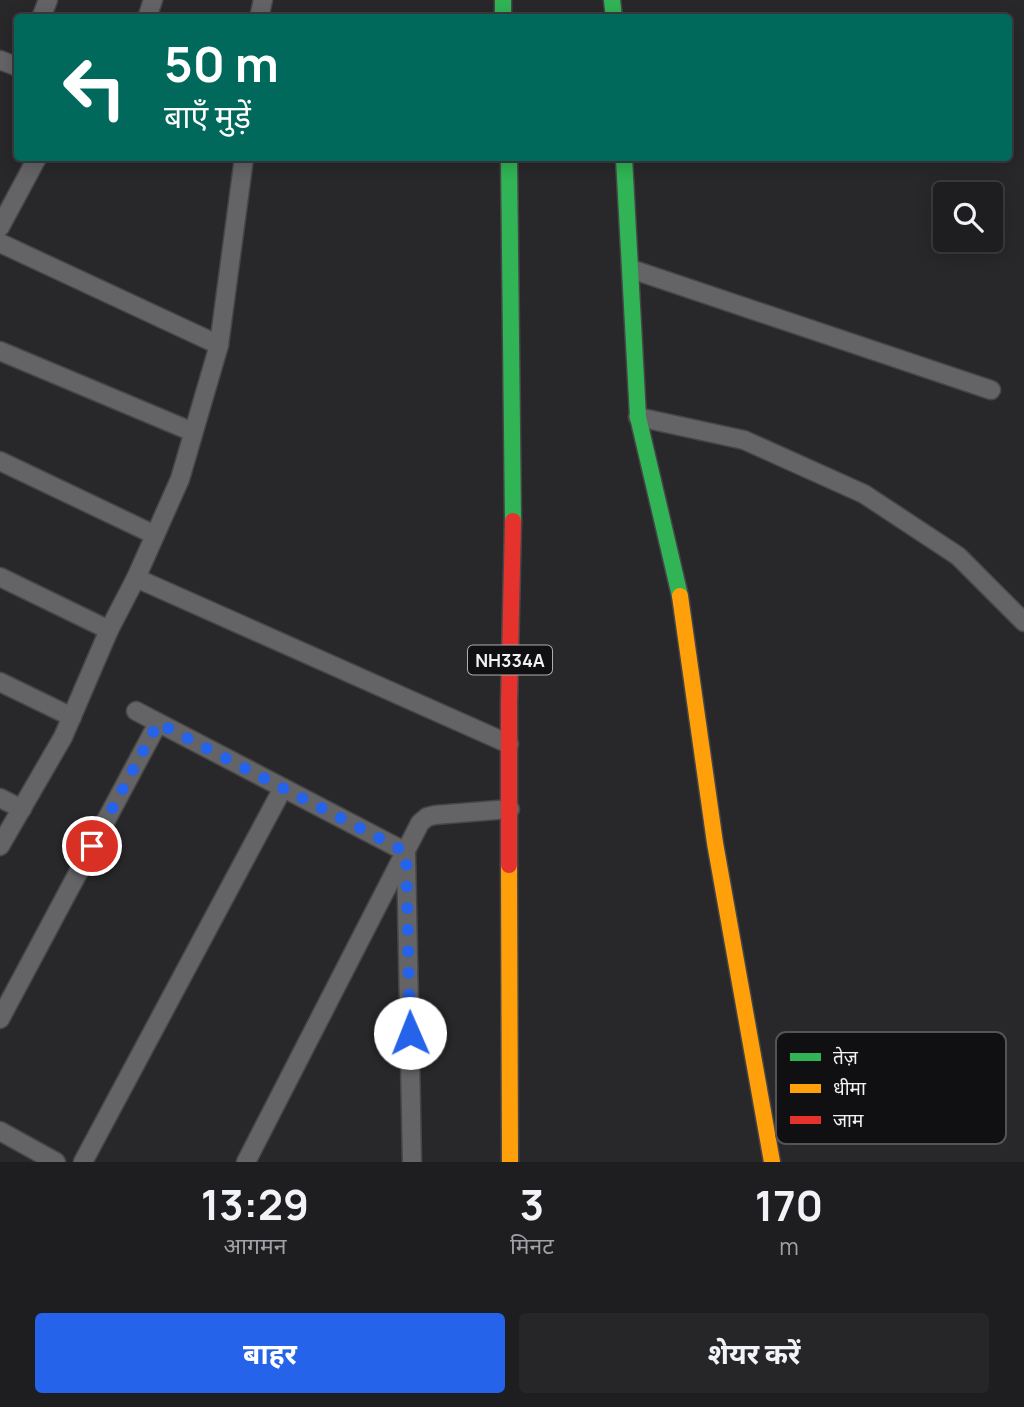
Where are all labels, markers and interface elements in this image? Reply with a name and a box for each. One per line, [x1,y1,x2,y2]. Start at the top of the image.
text: 50 m [164,30,279,97]
icon: left [49,42,140,133]
text: बाएँ मुड़ें [164,94,251,138]
map controls [933,182,1003,252]
button: search [933,182,1003,252]
road number: NH334A [468,646,552,674]
pin [62,816,122,876]
icon: arrive [73,827,111,865]
position arrow [373,996,447,1070]
legend [776,1032,1006,1144]
text: तेज़ [833,1044,859,1070]
text: धीमा [833,1075,867,1101]
text: जाम [833,1107,864,1133]
text: 13:29 [201,1175,309,1233]
text: 3 [520,1175,544,1233]
text: 170 [755,1176,823,1234]
text: आगमन [223,1229,286,1261]
text: मिनट [510,1229,554,1261]
text: m [779,1230,799,1262]
button: बाहर [35,1313,505,1393]
button: शेयर करें [519,1313,989,1393]

